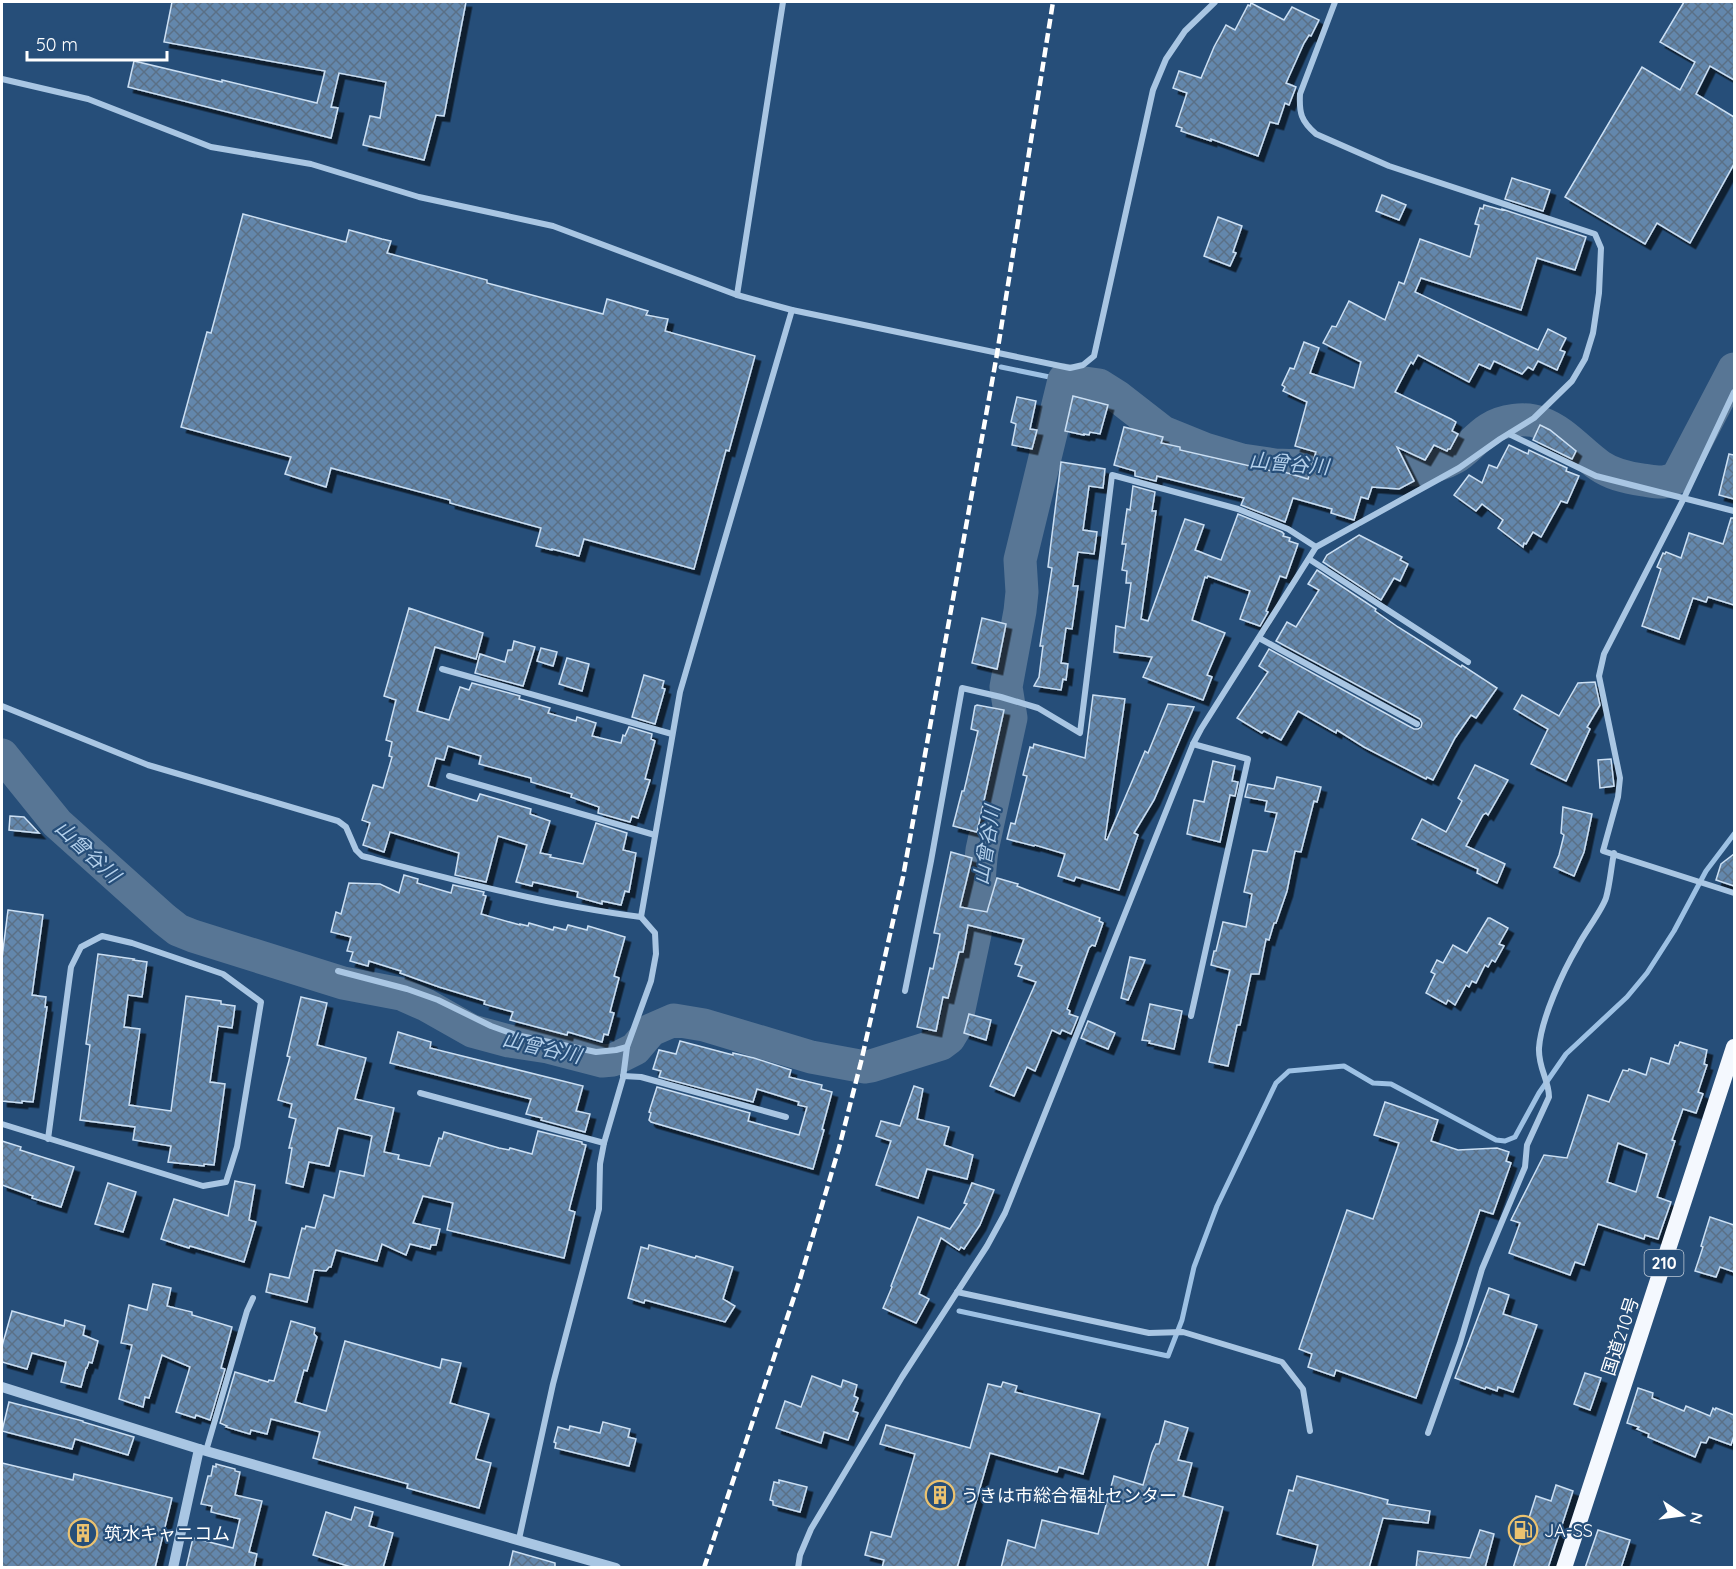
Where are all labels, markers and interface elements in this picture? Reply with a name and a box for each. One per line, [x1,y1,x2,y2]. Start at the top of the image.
scale bar [27,24,166,62]
text: 50 m [36,33,78,56]
water label: 山曾谷川 [1248,447,1332,479]
water label: 山曾谷川 [967,802,1005,886]
water label: 山曾谷川 [50,815,127,889]
water label: 山曾谷川 [500,1026,586,1069]
road number: 210 [1644,1250,1684,1276]
street label: 国道210号 [1596,1294,1644,1378]
building icon: うきは市総合福祉センター [924,1479,956,1511]
place label: うきは市総合福祉センター [961,1484,1177,1507]
north arrow [1652,1485,1712,1545]
text: N [1686,1510,1708,1526]
fuel station icon: JA-SS [1507,1514,1539,1546]
building icon: 筑水キャニコム [67,1517,99,1549]
place label: JA-SS [1544,1519,1593,1542]
place label: 筑水キャニコム [104,1522,230,1545]

